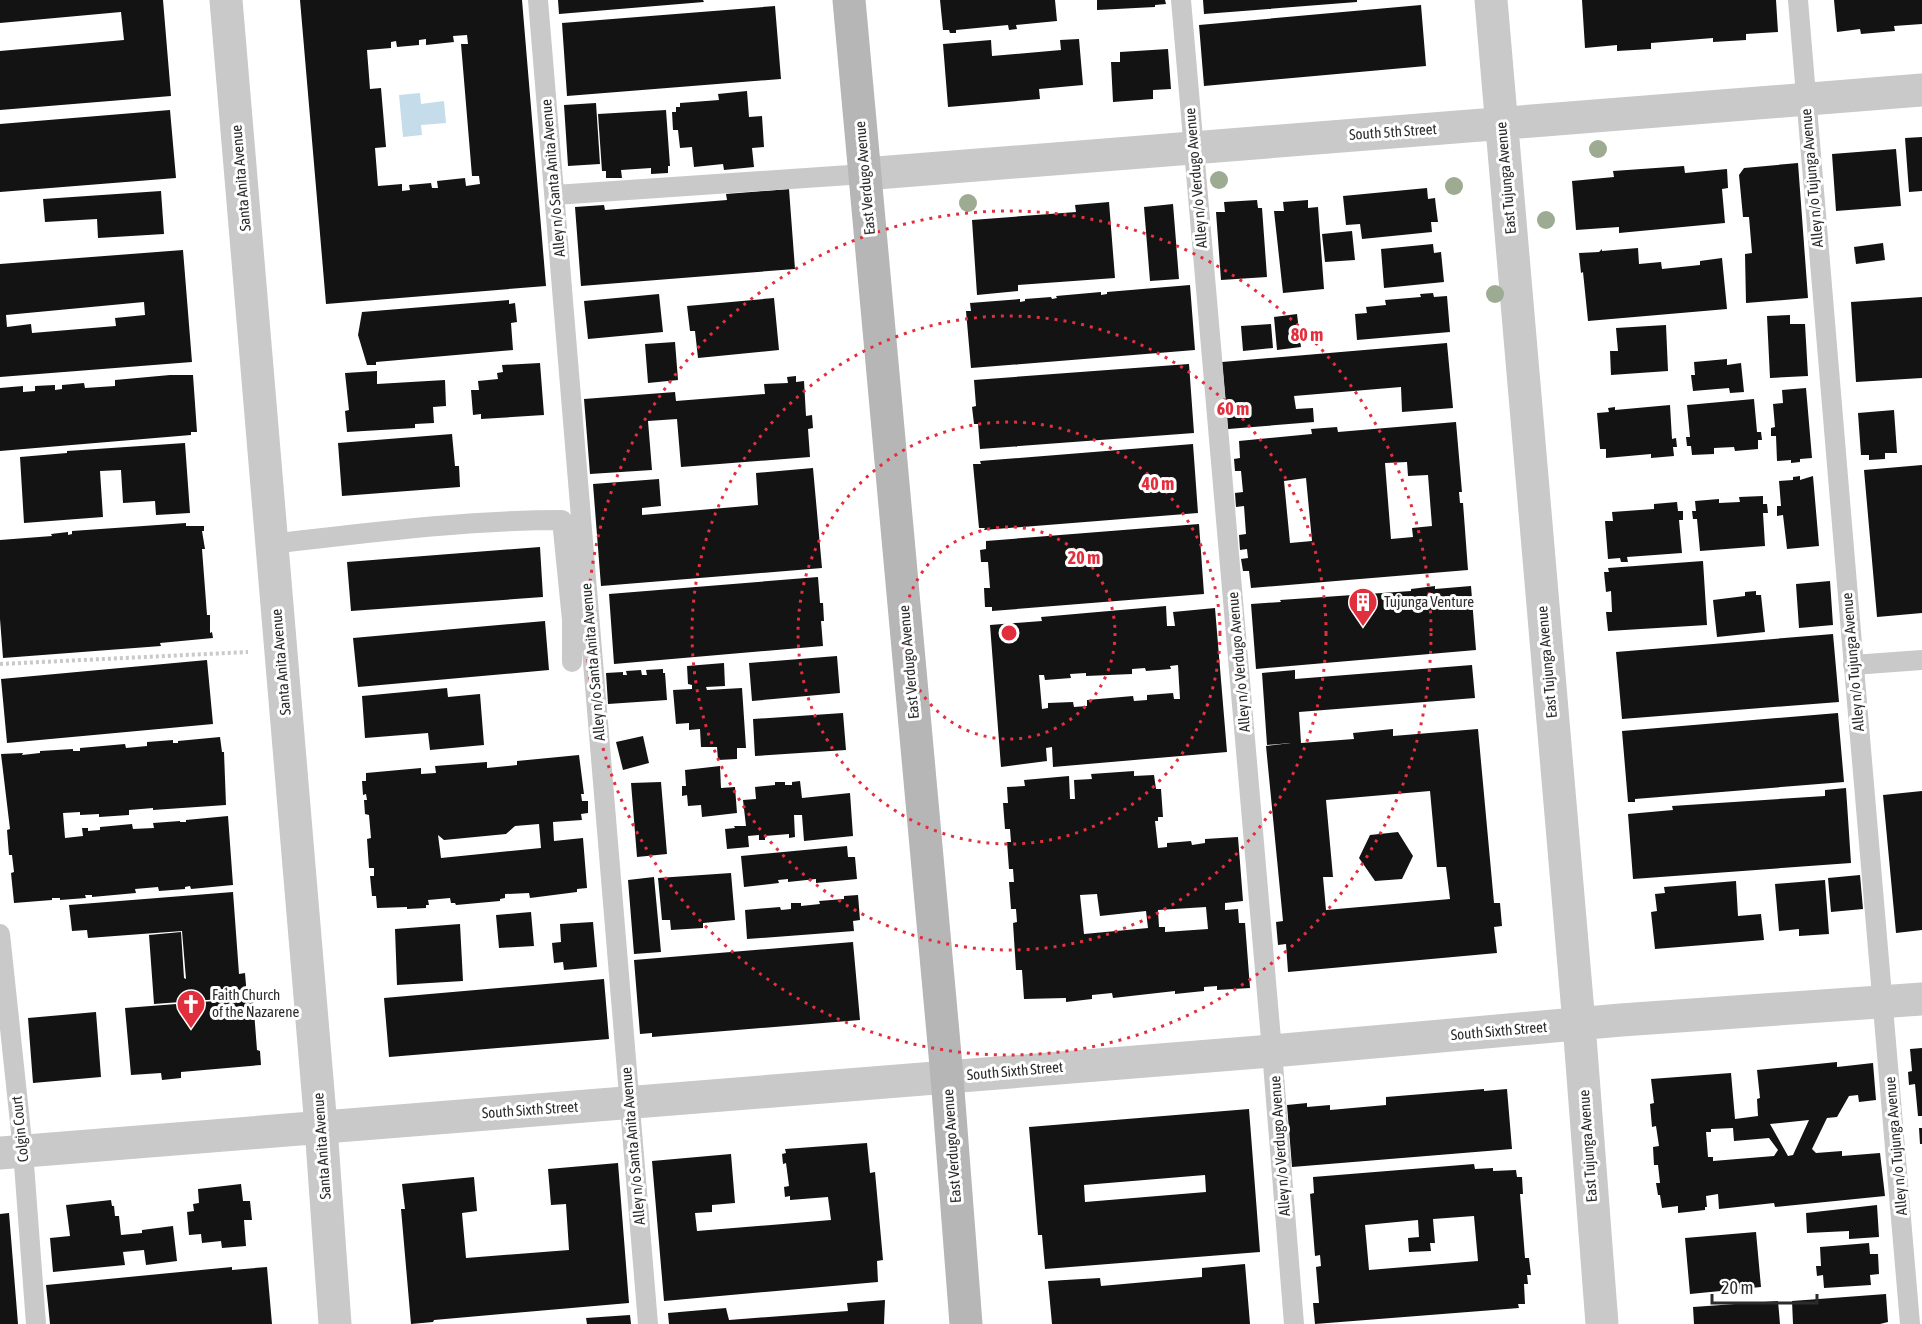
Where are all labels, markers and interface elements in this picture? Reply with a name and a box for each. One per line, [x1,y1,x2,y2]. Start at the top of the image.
street label: Alley n/o Santa Anita Avenue [537,98,568,258]
street label: Alley n/o Verdugo Avenue [1181,107,1210,249]
street label: Alley n/o Tujunga Avenue [1797,108,1826,248]
street label: East Verdugo Avenue [851,120,878,236]
street label: South 5th Street [1349,120,1437,143]
street label: East Tujunga Avenue [1492,121,1519,235]
street label: Santa Anita Avenue [227,124,254,232]
text: 80 m [1291,324,1323,345]
text: 60 m [1217,398,1249,419]
text: 40 m [1141,473,1174,494]
text: 20 m [1068,547,1100,568]
street label: Alley n/o Santa Anita Avenue [577,582,608,742]
building icon: Tujunga Venture [1347,586,1379,628]
street label: Alley n/o Verdugo Avenue [1224,591,1253,733]
street label: Alley n/o Tujunga Avenue [1838,592,1867,732]
place label: Tujunga Venture [1384,593,1474,610]
street label: East Verdugo Avenue [895,604,922,720]
street label: East Tujunga Avenue [1533,605,1560,719]
street label: Santa Anita Avenue [267,608,294,716]
centre of rings [999,623,1019,643]
place label: Faith Church of the Nazarene [212,986,299,1020]
church icon: Faith Church of the Nazarene [175,988,207,1030]
street label: South Sixth Street [1450,1018,1548,1043]
street label: South Sixth Street [966,1058,1064,1083]
street label: Alley n/o Santa Anita Avenue [617,1066,648,1226]
street label: Alley n/o Verdugo Avenue [1266,1075,1293,1217]
street label: Alley n/o Tujunga Avenue [1881,1076,1910,1216]
street label: East Verdugo Avenue [939,1088,964,1204]
street label: East Tujunga Avenue [1575,1089,1600,1203]
street label: Santa Anita Avenue [309,1092,334,1200]
street label: Colgin Court [8,1095,31,1163]
street label: South Sixth Street [481,1098,579,1121]
scale bar [1712,1267,1817,1305]
text: 20 m [1721,1277,1753,1298]

